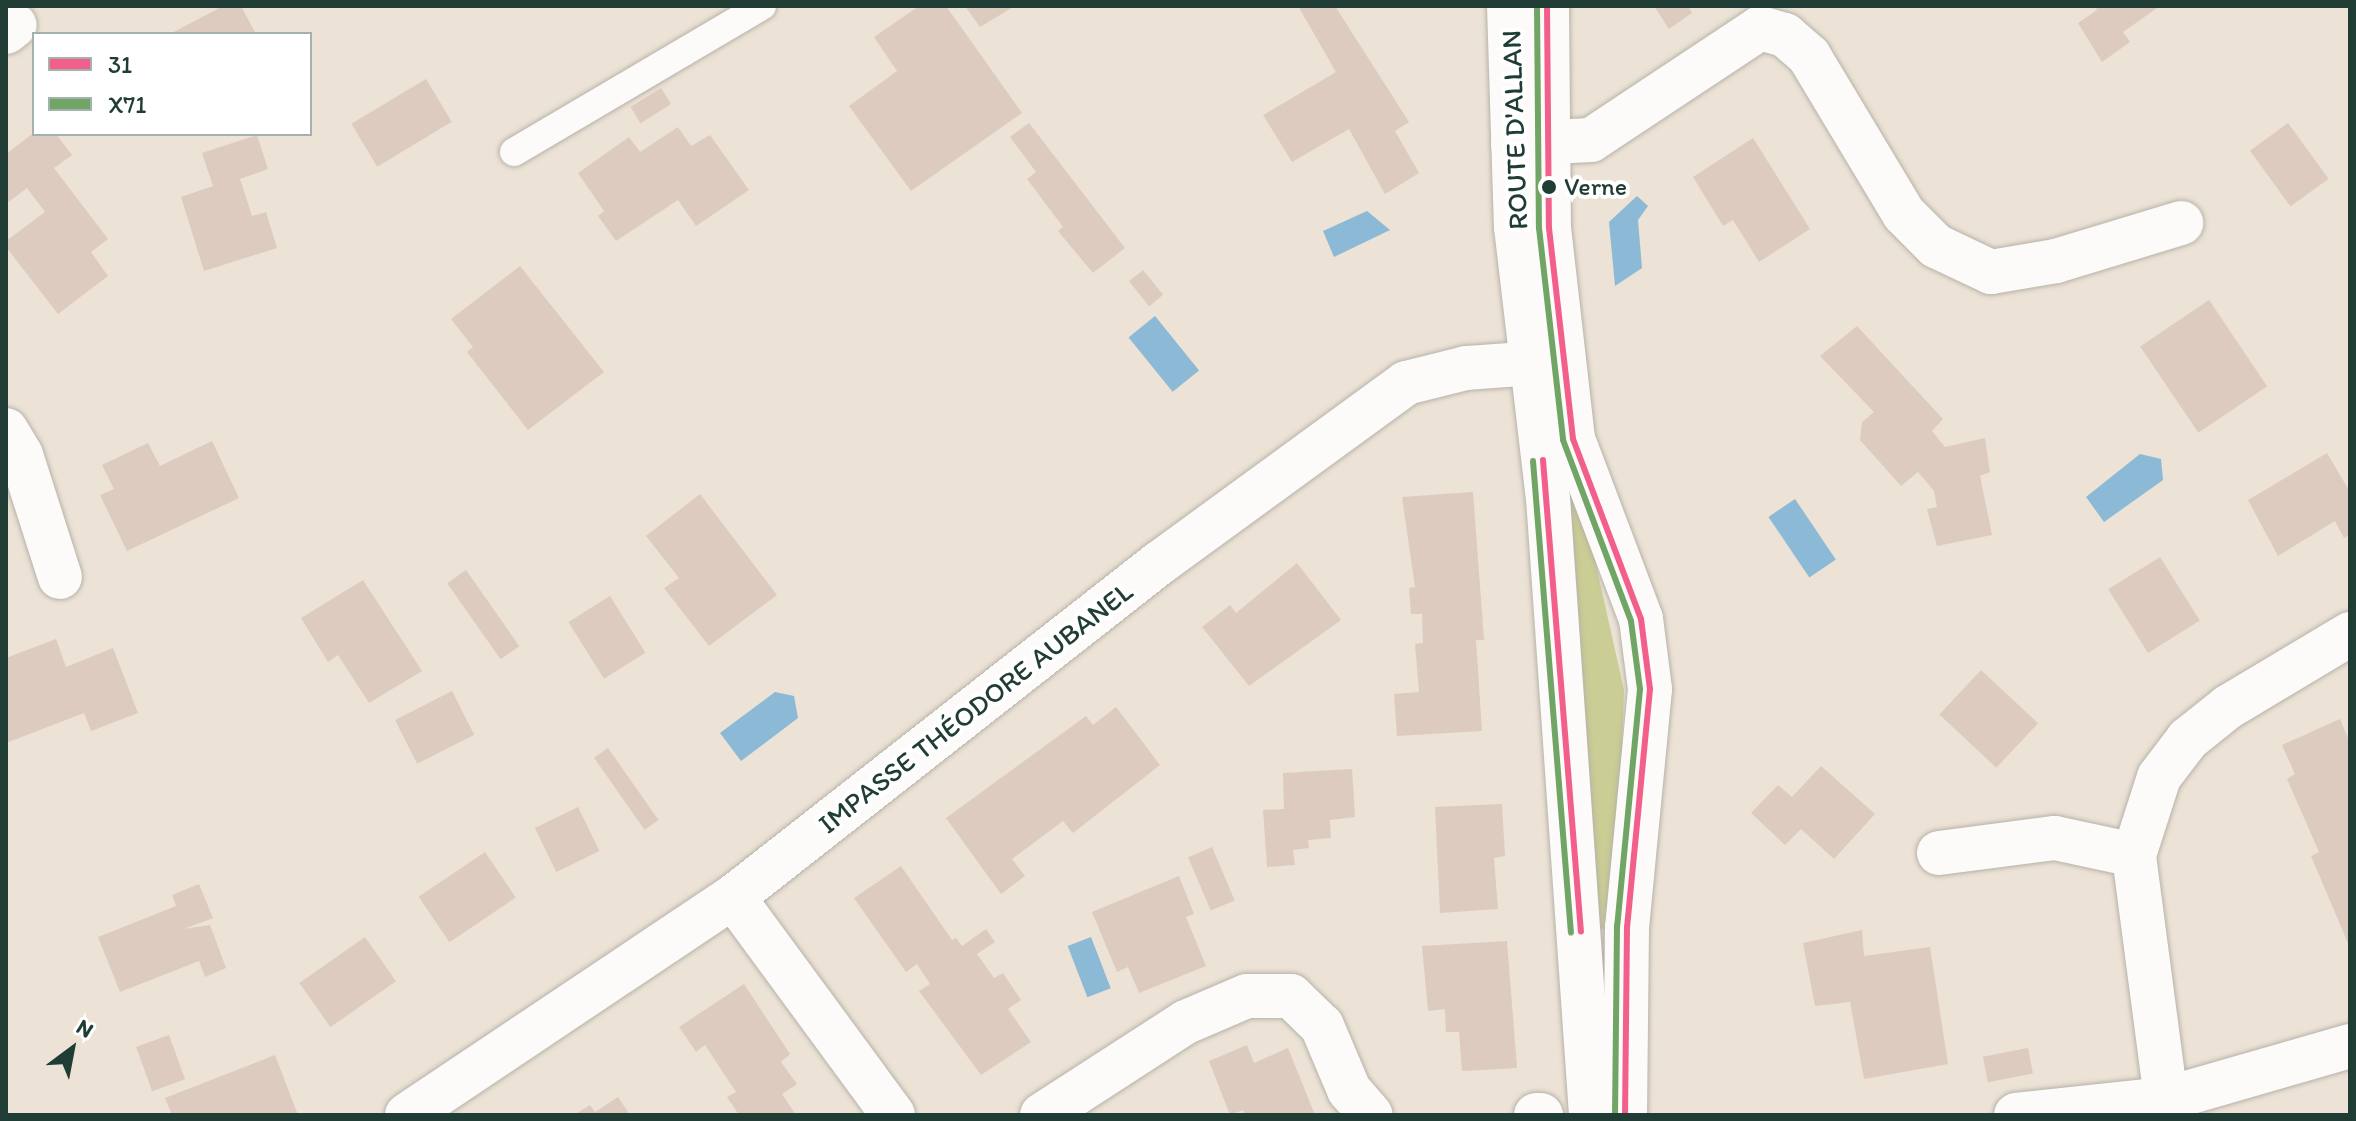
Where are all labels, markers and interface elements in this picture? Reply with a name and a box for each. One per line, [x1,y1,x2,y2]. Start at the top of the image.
street label: ROUTE D'ALLAN [1494,29,1534,231]
legend [32,32,312,136]
text: 31 [108,50,132,79]
text: X71 [108,90,146,119]
place label: Verne [1564,171,1627,203]
marker: Verne [1541,179,1557,195]
street label: IMPASSE THÉODORE AUBANEL [811,574,1139,840]
north arrow [32,1009,112,1089]
text: N [72,1013,98,1044]

